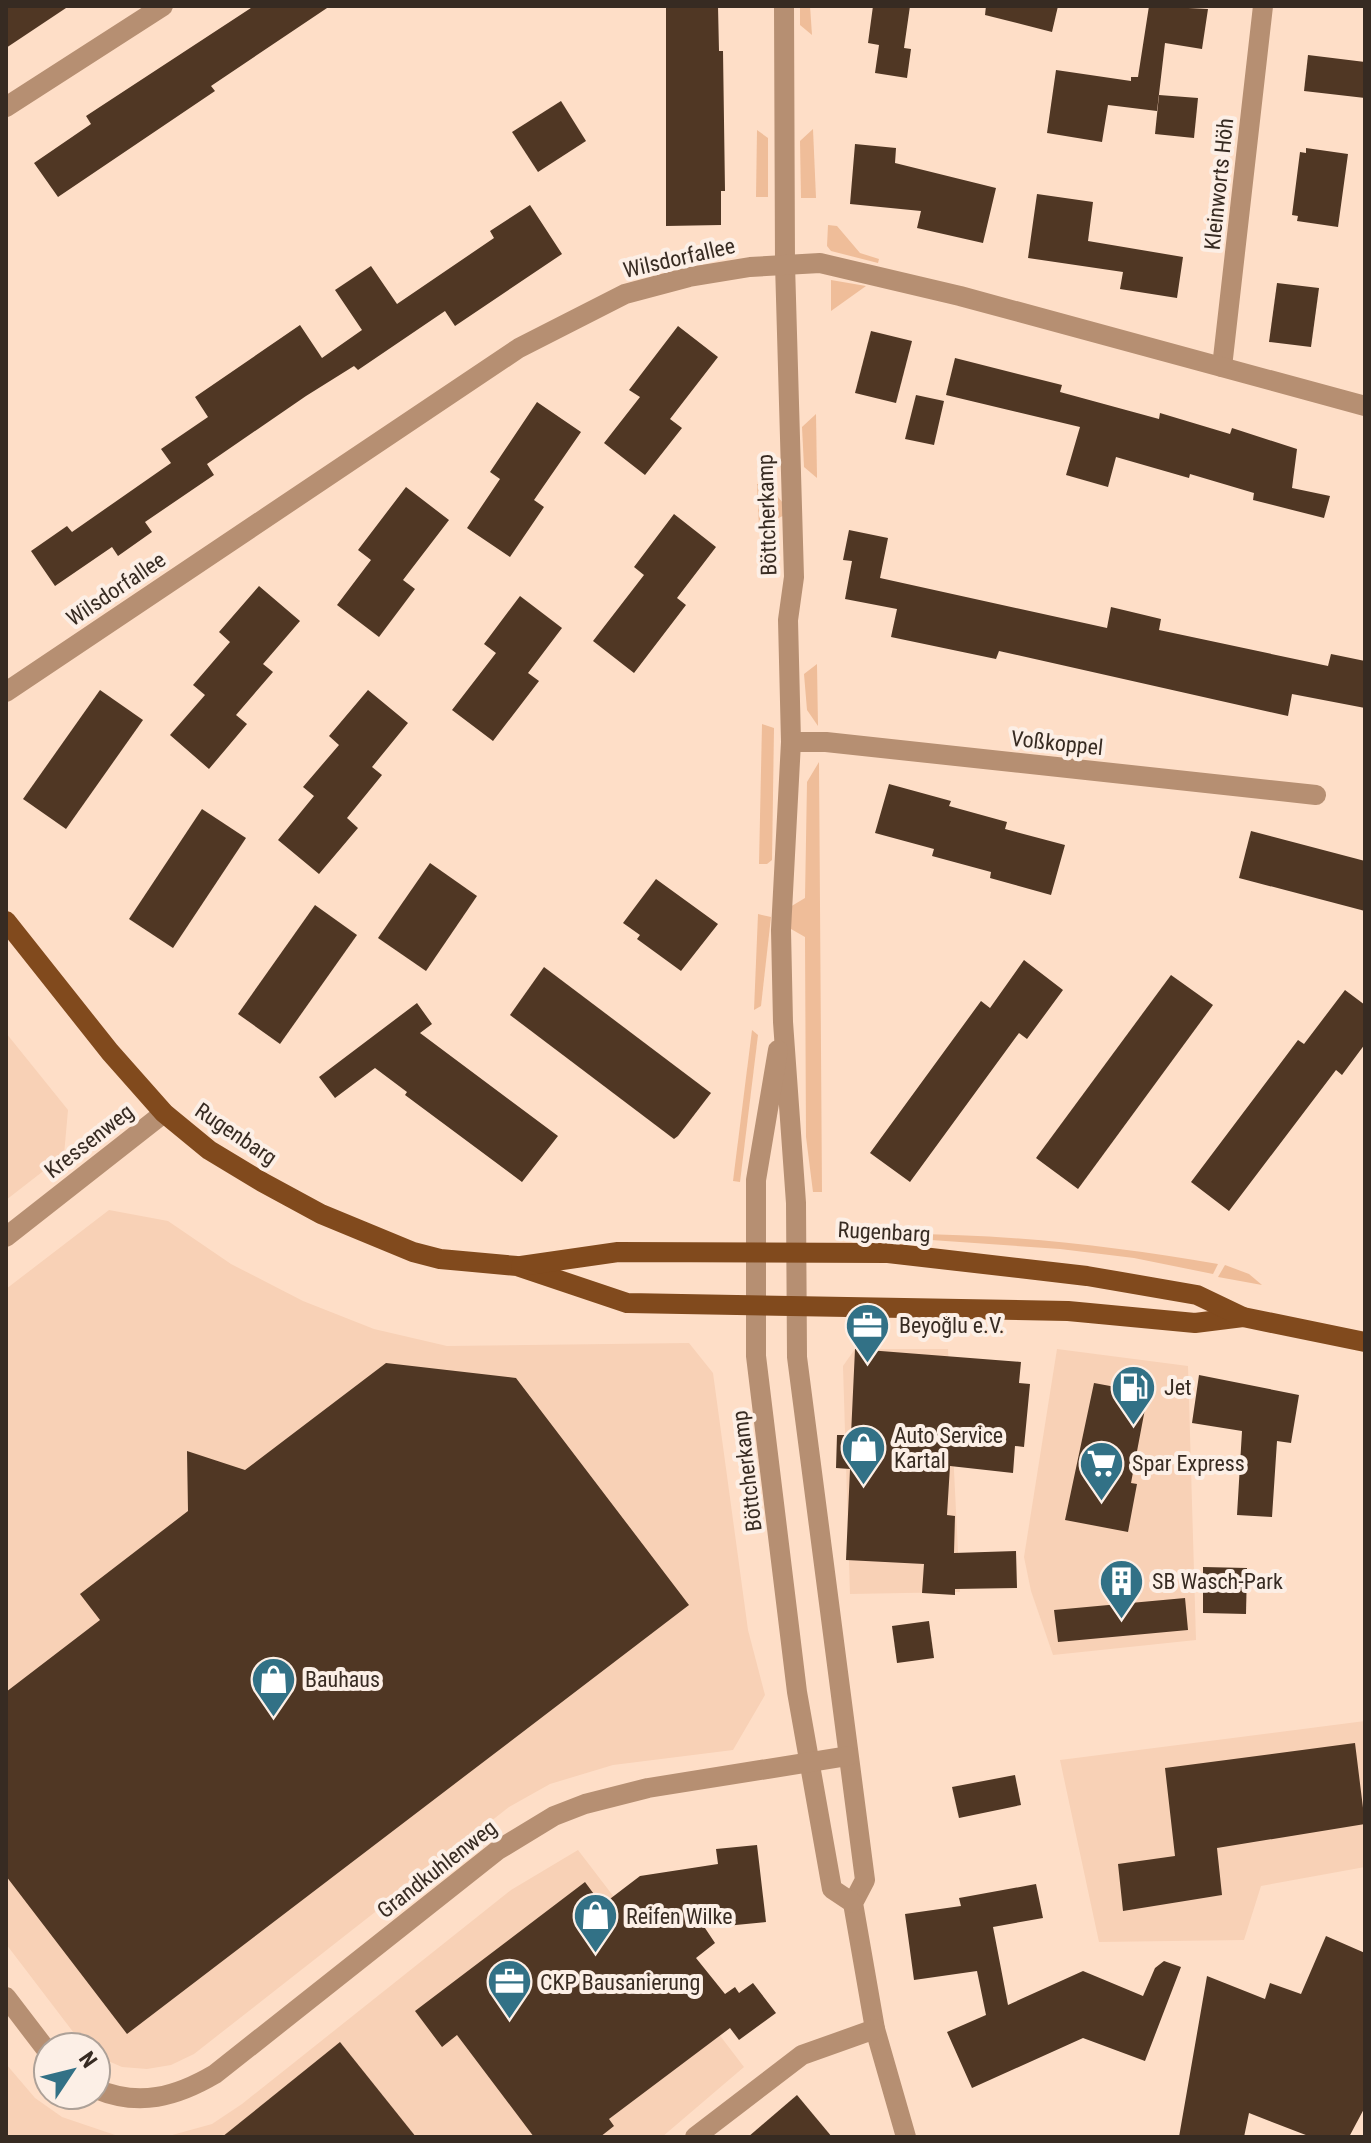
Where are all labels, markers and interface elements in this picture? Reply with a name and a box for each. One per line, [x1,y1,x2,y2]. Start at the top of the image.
street label: Kleinworts Höh [1200,117,1238,251]
street label: Wilsdorfallee [621,233,737,283]
street label: Böttcherkamp [752,454,782,576]
street label: Wilsdorfallee [62,547,170,631]
street label: Voßkoppel [1010,726,1104,760]
street label: Rugenbarg [191,1098,281,1170]
street label: Kressenweg [40,1099,138,1183]
street label: Rugenbarg [837,1217,931,1247]
office icon: Beyoğlu e.V. [844,1301,892,1364]
place label: Beyoğlu e.V. [899,1313,1005,1338]
fuel station icon: Jet [1109,1363,1157,1426]
place label: Jet [1164,1375,1191,1400]
street label: Böttcherkamp [727,1409,767,1533]
place label: Auto Service Kartal [894,1423,1003,1473]
shop icon: Auto Service Kartal [839,1424,887,1487]
supermarket icon: Spar Express [1077,1439,1125,1502]
place label: Spar Express [1132,1451,1245,1476]
building icon: SB Wasch-Park [1097,1557,1145,1620]
place label: SB Wasch-Park [1152,1569,1283,1594]
shop icon: Bauhaus [250,1655,298,1718]
place label: Bauhaus [305,1667,380,1692]
street label: Grandkuhlenweg [373,1815,501,1923]
shop icon: Reifen Wilke [571,1892,619,1955]
place label: Reifen Wilke [626,1904,733,1929]
office icon: CKP Bausanierung [485,1958,533,2021]
place label: CKP Bausanierung [540,1970,700,1995]
north arrow [32,2031,112,2111]
text: N [74,2047,102,2073]

